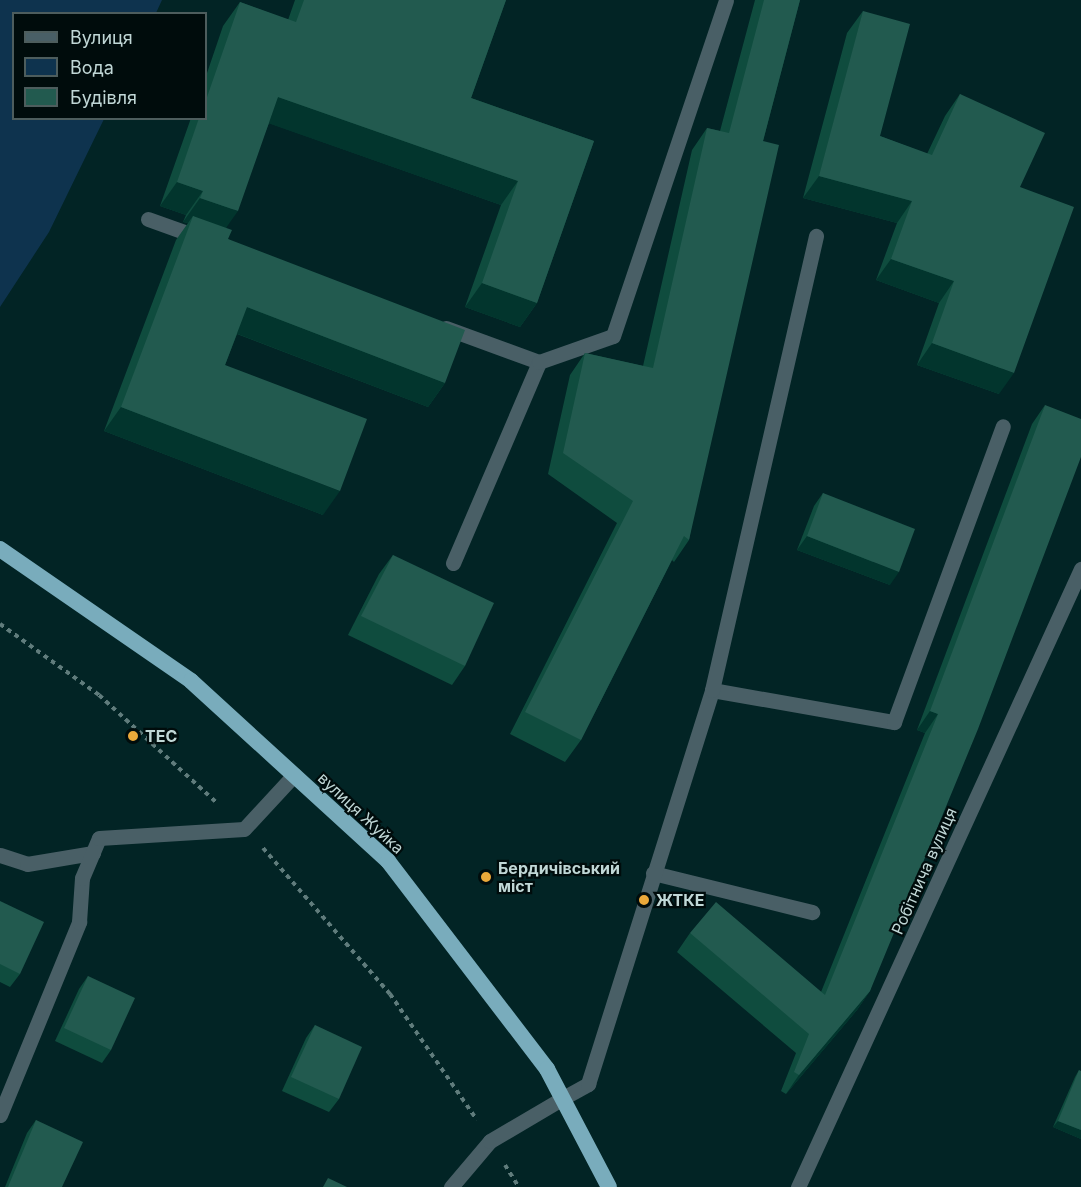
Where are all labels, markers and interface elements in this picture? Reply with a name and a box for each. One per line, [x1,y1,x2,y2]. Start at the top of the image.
legend [12,12,207,120]
text: Вулиця [70,27,133,48]
text: Вода [70,57,114,78]
text: Будівля [70,87,137,108]
place label: ТЕС [145,726,177,746]
marker: ТЕС [126,729,140,743]
street label: вулиця Жуйка [314,768,408,858]
street label: Робітнича вулиця [887,805,961,937]
place label: Бердичівський міст [498,858,620,896]
marker: Бердичівський міст [479,870,493,884]
place label: ЖТКЕ [656,890,704,910]
marker: ЖТКЕ [637,893,651,907]

